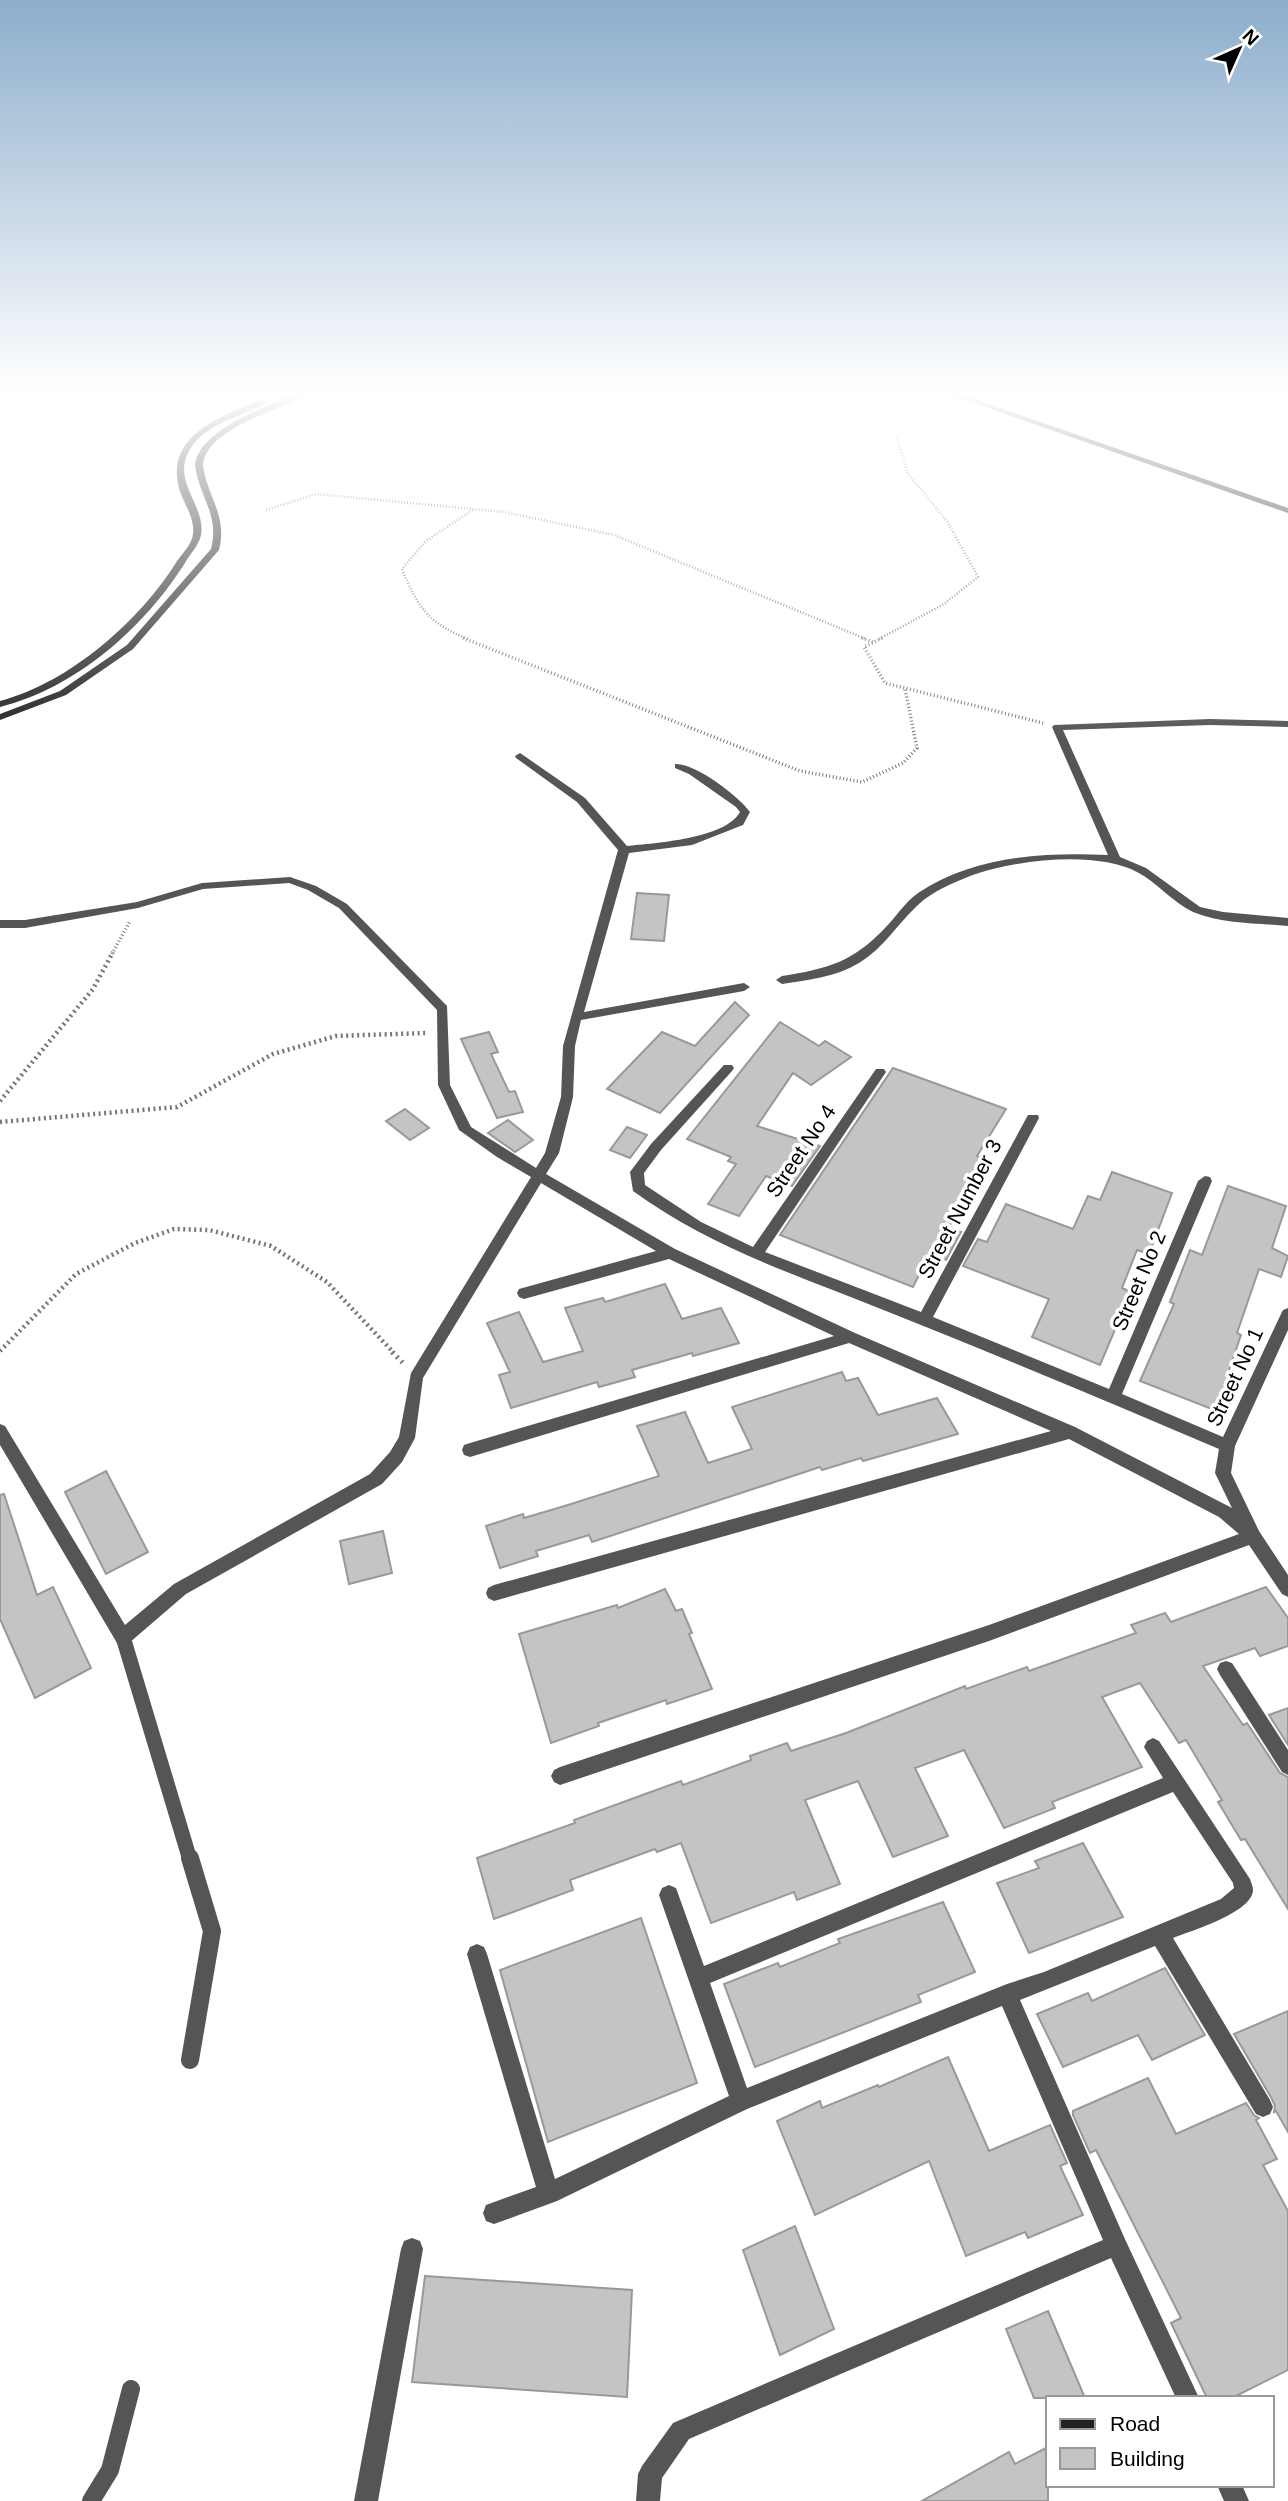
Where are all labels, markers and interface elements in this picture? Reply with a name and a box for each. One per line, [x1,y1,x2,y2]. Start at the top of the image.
north arrow [1204,14,1274,84]
text: N [1238,25,1263,50]
street label: Street No 4 [761,1100,840,1201]
street label: Street Number 3 [913,1135,1006,1282]
street label: Street No 2 [1107,1227,1170,1334]
street label: Street No 1 [1202,1324,1267,1430]
legend [1046,2396,1274,2487]
text: Road [1110,2412,1160,2435]
text: Building [1110,2447,1185,2470]

